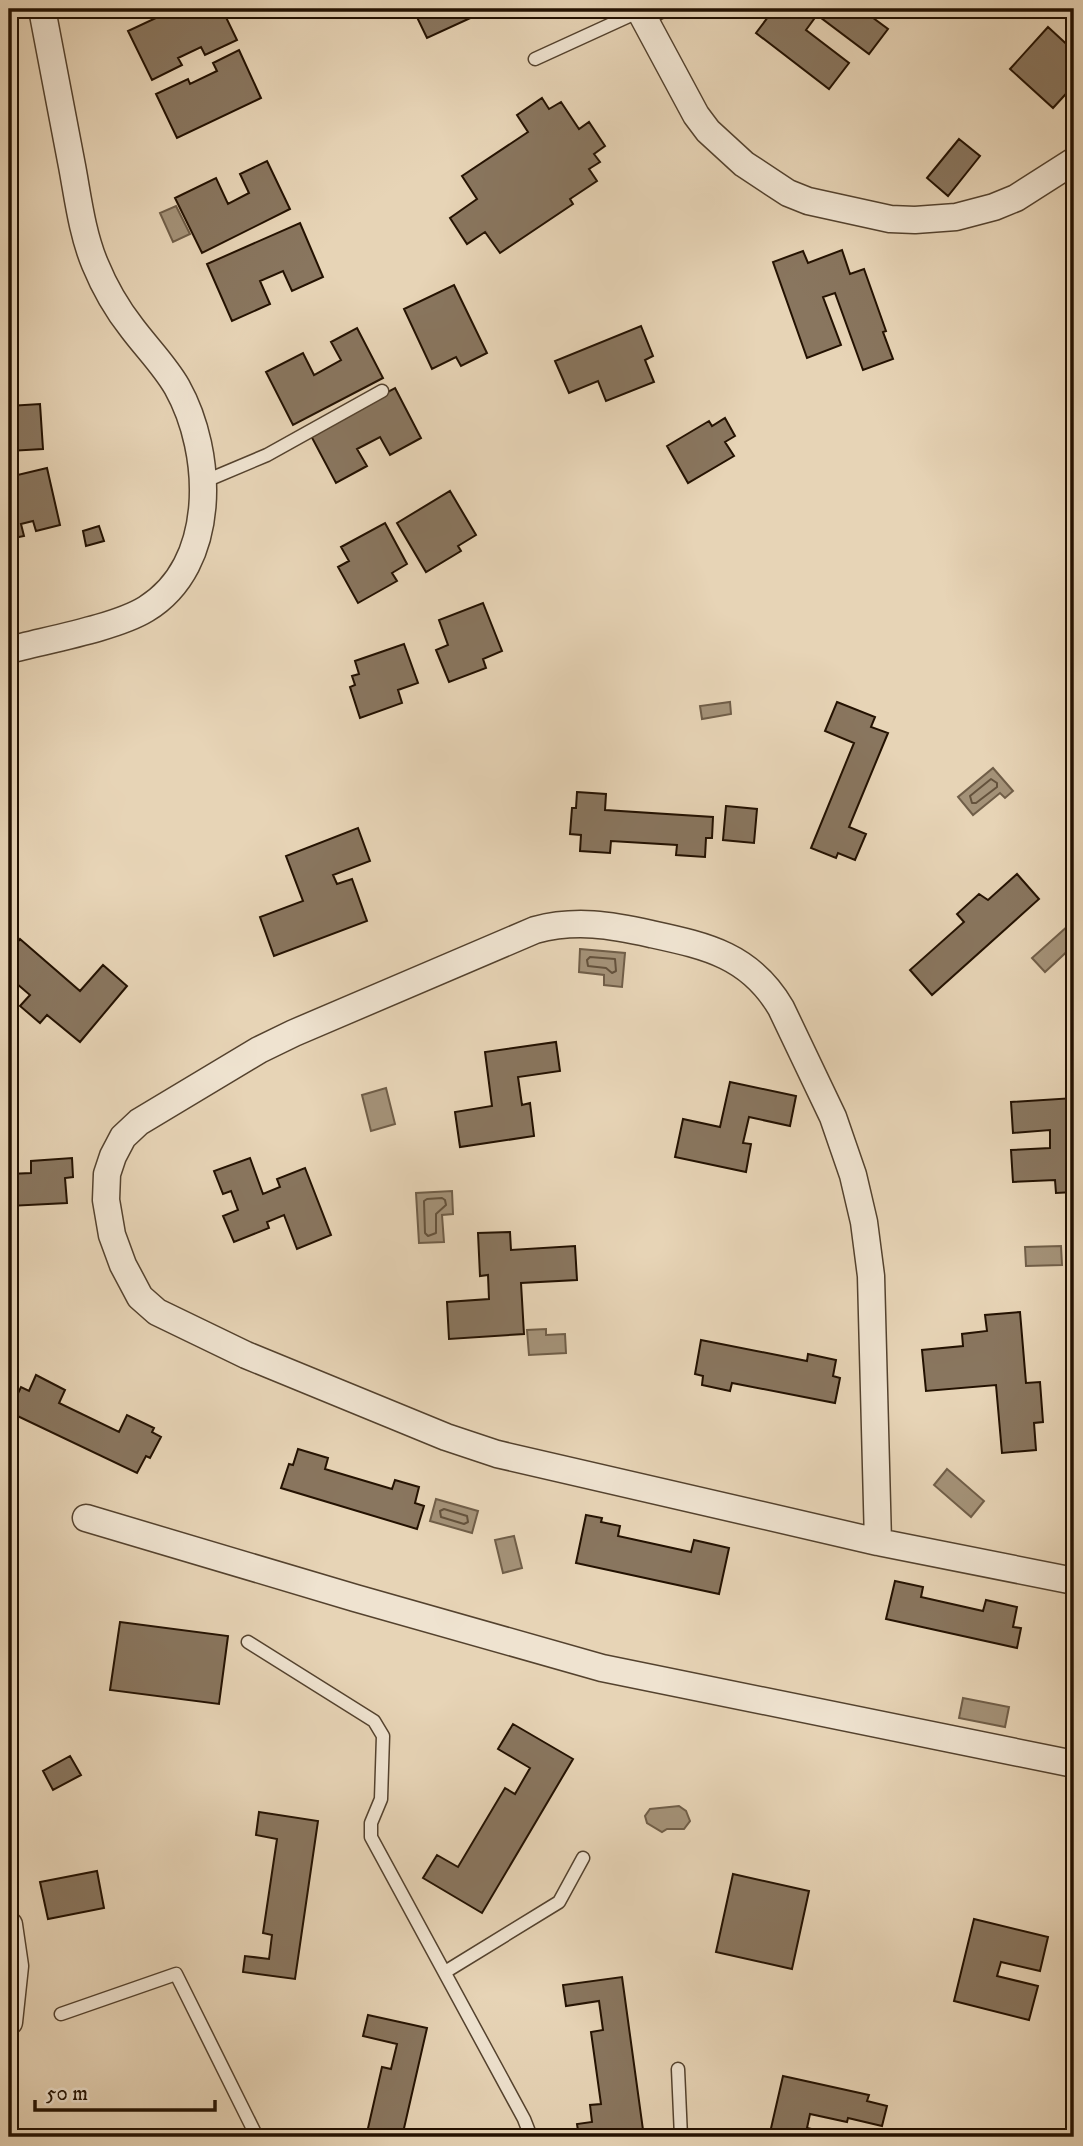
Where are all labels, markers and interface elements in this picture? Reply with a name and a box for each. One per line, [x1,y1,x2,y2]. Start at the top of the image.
scale bar [35,2069,215,2113]
text: 50 m [46,2081,88,2107]

